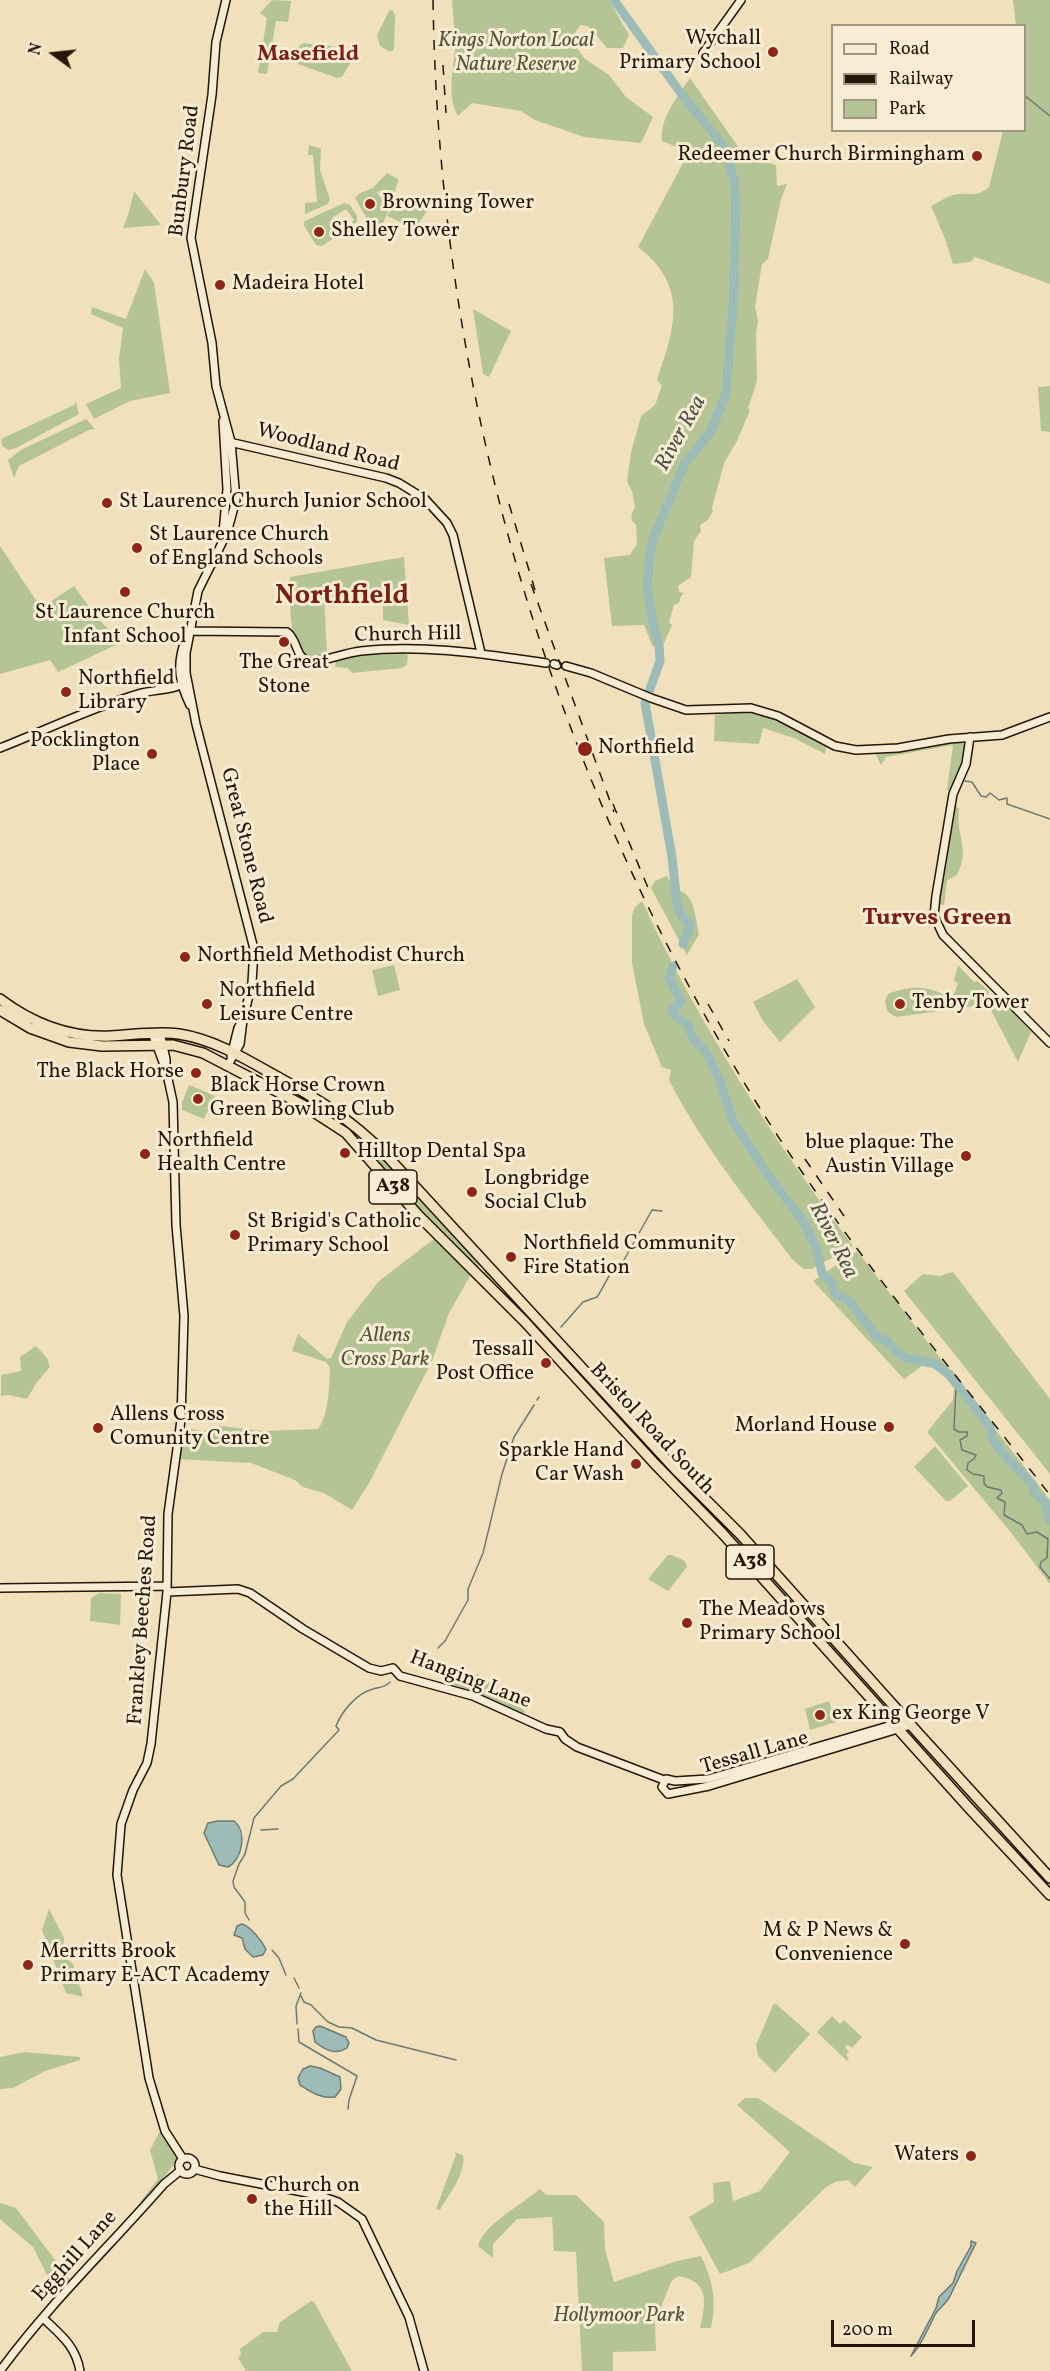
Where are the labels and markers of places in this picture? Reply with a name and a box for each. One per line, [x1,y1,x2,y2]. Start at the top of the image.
place label: Wychall Primary School [619,27,761,77]
marker: Wychall Primary School [766,45,780,59]
place label: Redeemer Church Birmingham [677,143,965,169]
marker: Redeemer Church Birmingham [970,149,984,163]
place label: Browning Tower [382,191,534,217]
marker: Browning Tower [363,197,377,211]
place label: Shelley Tower [331,219,459,245]
marker: Shelley Tower [312,225,326,239]
place label: Madeira Hotel [232,272,364,298]
marker: Madeira Hotel [213,278,227,292]
place label: St Laurence Church Junior School [119,490,427,516]
marker: St Laurence Church Junior School [100,496,114,510]
place label: St Laurence Church of England Schools [149,523,329,573]
marker: St Laurence Church of England Schools [130,541,144,555]
marker: St Laurence Church Infant School [118,585,132,599]
place label: St Laurence Church Infant School [35,601,215,651]
marker: The Great Stone [277,635,291,649]
place label: The Great Stone [239,651,329,701]
place label: Northfield Library [78,667,175,717]
marker: Northfield Library [59,685,73,699]
place label: Pocklington Place [30,729,140,779]
place label: Northfield [598,736,695,762]
marker: Northfield [576,740,594,758]
marker: Pocklington Place [145,747,159,761]
place label: Northfield Methodist Church [197,944,465,970]
marker: Northfield Methodist Church [178,950,192,964]
place label: Northfield Leisure Centre [219,979,353,1029]
place label: Tenby Tower [912,991,1029,1017]
marker: Northfield Leisure Centre [200,997,214,1011]
marker: Tenby Tower [893,997,907,1011]
place label: The Black Horse [36,1060,184,1086]
marker: The Black Horse [189,1066,203,1080]
place label: Black Horse Crown Green Bowling Club [210,1074,394,1124]
marker: Black Horse Crown Green Bowling Club [191,1092,205,1106]
place label: Northfield Health Centre [157,1129,286,1179]
place label: blue plaque: The Austin Village [805,1131,954,1181]
place label: Hilltop Dental Spa [357,1140,526,1166]
marker: Hilltop Dental Spa [338,1146,352,1160]
marker: Northfield Health Centre [138,1147,152,1161]
marker: blue plaque: The Austin Village [959,1149,973,1163]
place label: Longbridge Social Club [484,1167,589,1217]
marker: Longbridge Social Club [465,1185,479,1199]
place label: St Brigid's Catholic Primary School [247,1210,421,1260]
marker: St Brigid's Catholic Primary School [228,1228,242,1242]
place label: Northfield Community Fire Station [523,1232,735,1282]
marker: Northfield Community Fire Station [504,1250,518,1264]
place label: Tessall Post Office [436,1338,534,1388]
marker: Tessall Post Office [539,1356,553,1370]
place label: Allens Cross Comunity Centre [110,1403,269,1453]
place label: Morland House [735,1414,877,1440]
marker: Morland House [882,1420,896,1434]
marker: Allens Cross Comunity Centre [91,1421,105,1435]
place label: Sparkle Hand Car Wash [499,1439,624,1489]
marker: Sparkle Hand Car Wash [629,1457,643,1471]
place label: The Meadows Primary School [699,1598,841,1648]
marker: The Meadows Primary School [680,1616,694,1630]
place label: ex King George V [832,1702,990,1728]
marker: ex King George V [813,1708,827,1722]
place label: M & P News & Convenience [763,1919,893,1969]
marker: M & P News & Convenience [898,1937,912,1951]
place label: Merritts Brook Primary E-ACT Academy [40,1940,270,1990]
marker: Merritts Brook Primary E-ACT Academy [21,1958,35,1972]
place label: Waters [894,2143,959,2169]
marker: Waters [964,2149,978,2163]
place label: Church on the Hill [264,2174,360,2224]
marker: Church on the Hill [245,2192,259,2206]

